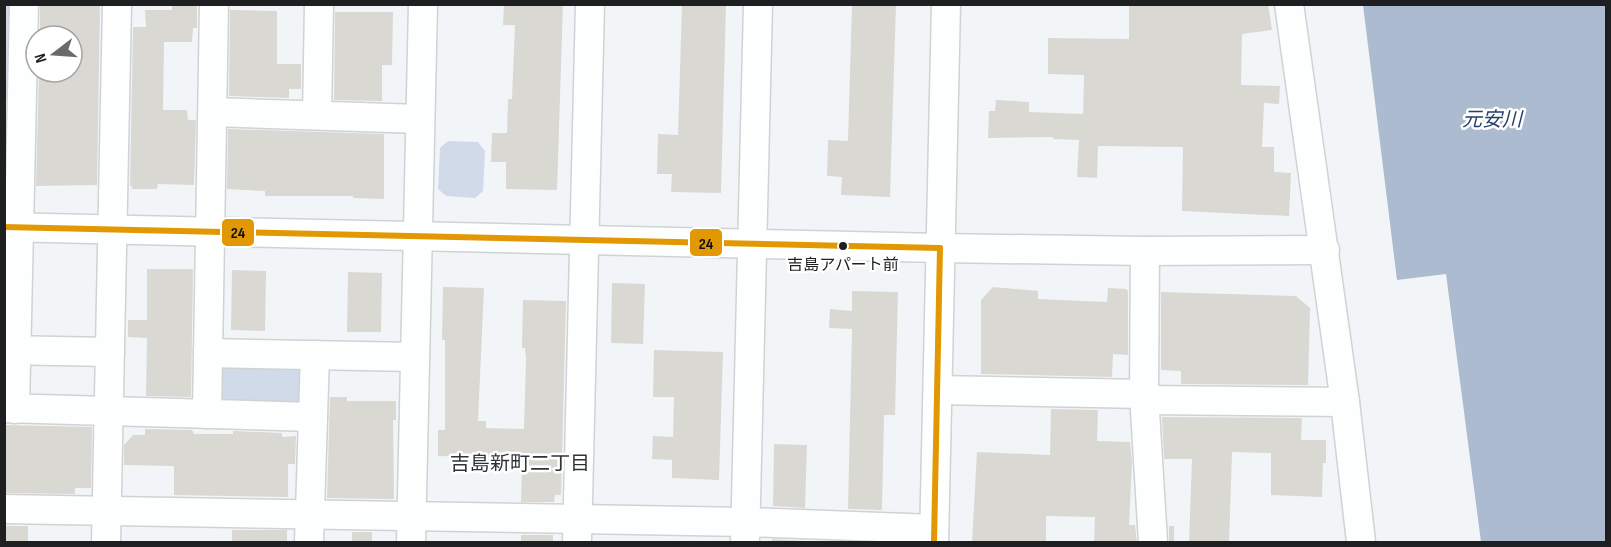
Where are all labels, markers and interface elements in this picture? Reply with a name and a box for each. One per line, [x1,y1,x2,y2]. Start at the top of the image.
north arrow [24,24,84,84]
text: N [31,51,51,65]
water label: 元安川 [1462,108,1524,132]
line badge: 24 [221,218,255,247]
text: 24 [231,224,246,243]
line badge: 24 [689,228,723,257]
text: 24 [699,235,714,254]
marker: 吉島アパート前 [837,240,849,252]
place label: 吉島アパート前 [787,256,899,275]
district label: 吉島新町二丁目 [450,452,590,476]

